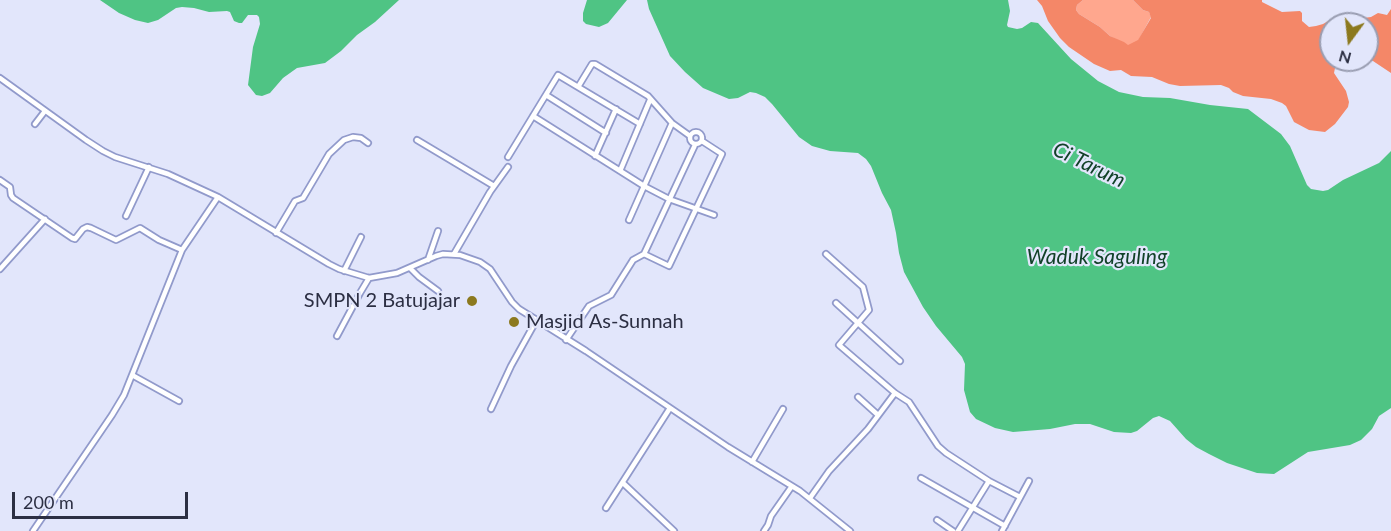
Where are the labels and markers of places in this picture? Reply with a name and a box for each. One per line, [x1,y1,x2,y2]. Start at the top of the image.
place label: SMPN 2 Batujajar [304,289,460,313]
marker: SMPN 2 Batujajar [465,294,479,308]
place label: Masjid As-Sunnah [526,310,684,334]
marker: Masjid As-Sunnah [507,315,521,329]

